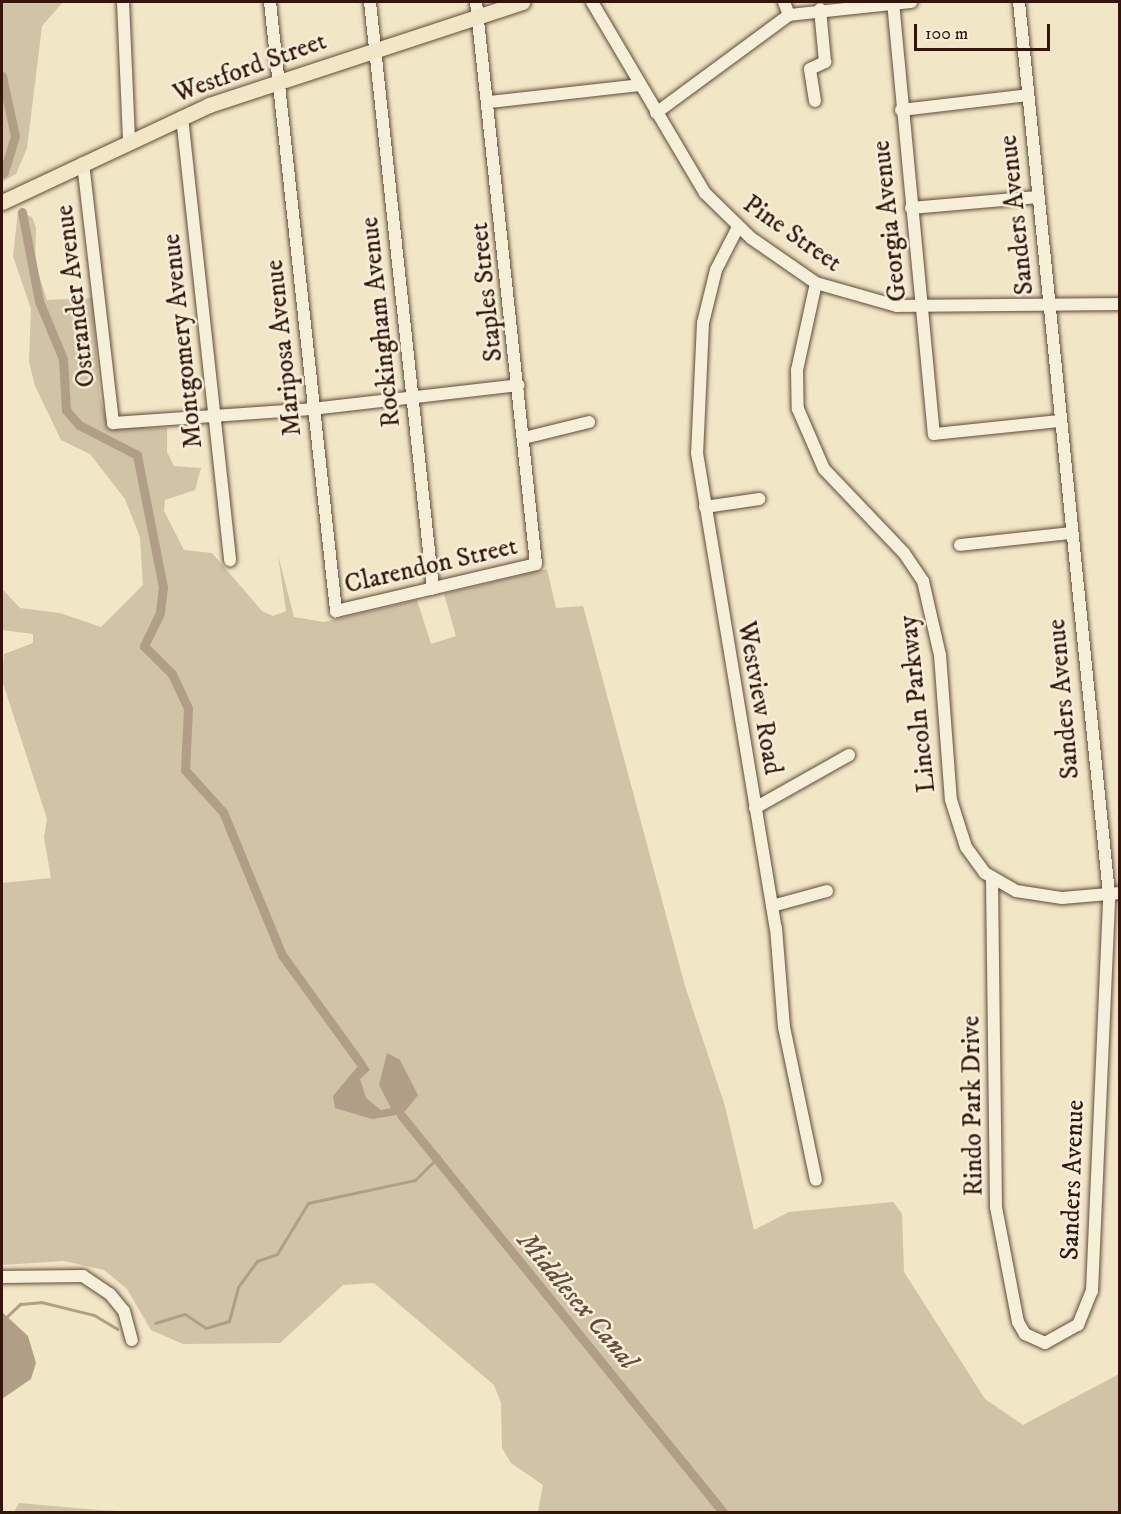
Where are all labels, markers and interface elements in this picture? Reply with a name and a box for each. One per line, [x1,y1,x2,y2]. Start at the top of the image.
scale bar [917,12,1054,50]
text: 100 m [925,23,968,45]
street label: Westford Street [169,26,331,110]
street label: Sanders Avenue [993,133,1041,297]
street label: Georgia Avenue [866,139,914,303]
street label: Pine Street [737,189,847,279]
street label: Ostrander Avenue [49,203,103,389]
street label: Rockingham Avenue [354,215,408,429]
street label: Staples Street [464,221,510,363]
street label: Montgomery Avenue [156,232,210,450]
street label: Mariposa Avenue [259,258,309,438]
street label: Clarendon Street [342,531,520,601]
street label: Lincoln Parkway [893,614,943,794]
street label: Sanders Avenue [1041,618,1087,780]
street label: Westview Road [730,619,788,777]
street label: Rindo Park Drive [956,1015,990,1197]
street label: Sanders Avenue [1055,1099,1091,1261]
water label: Middlesex Canal [510,1226,644,1376]

